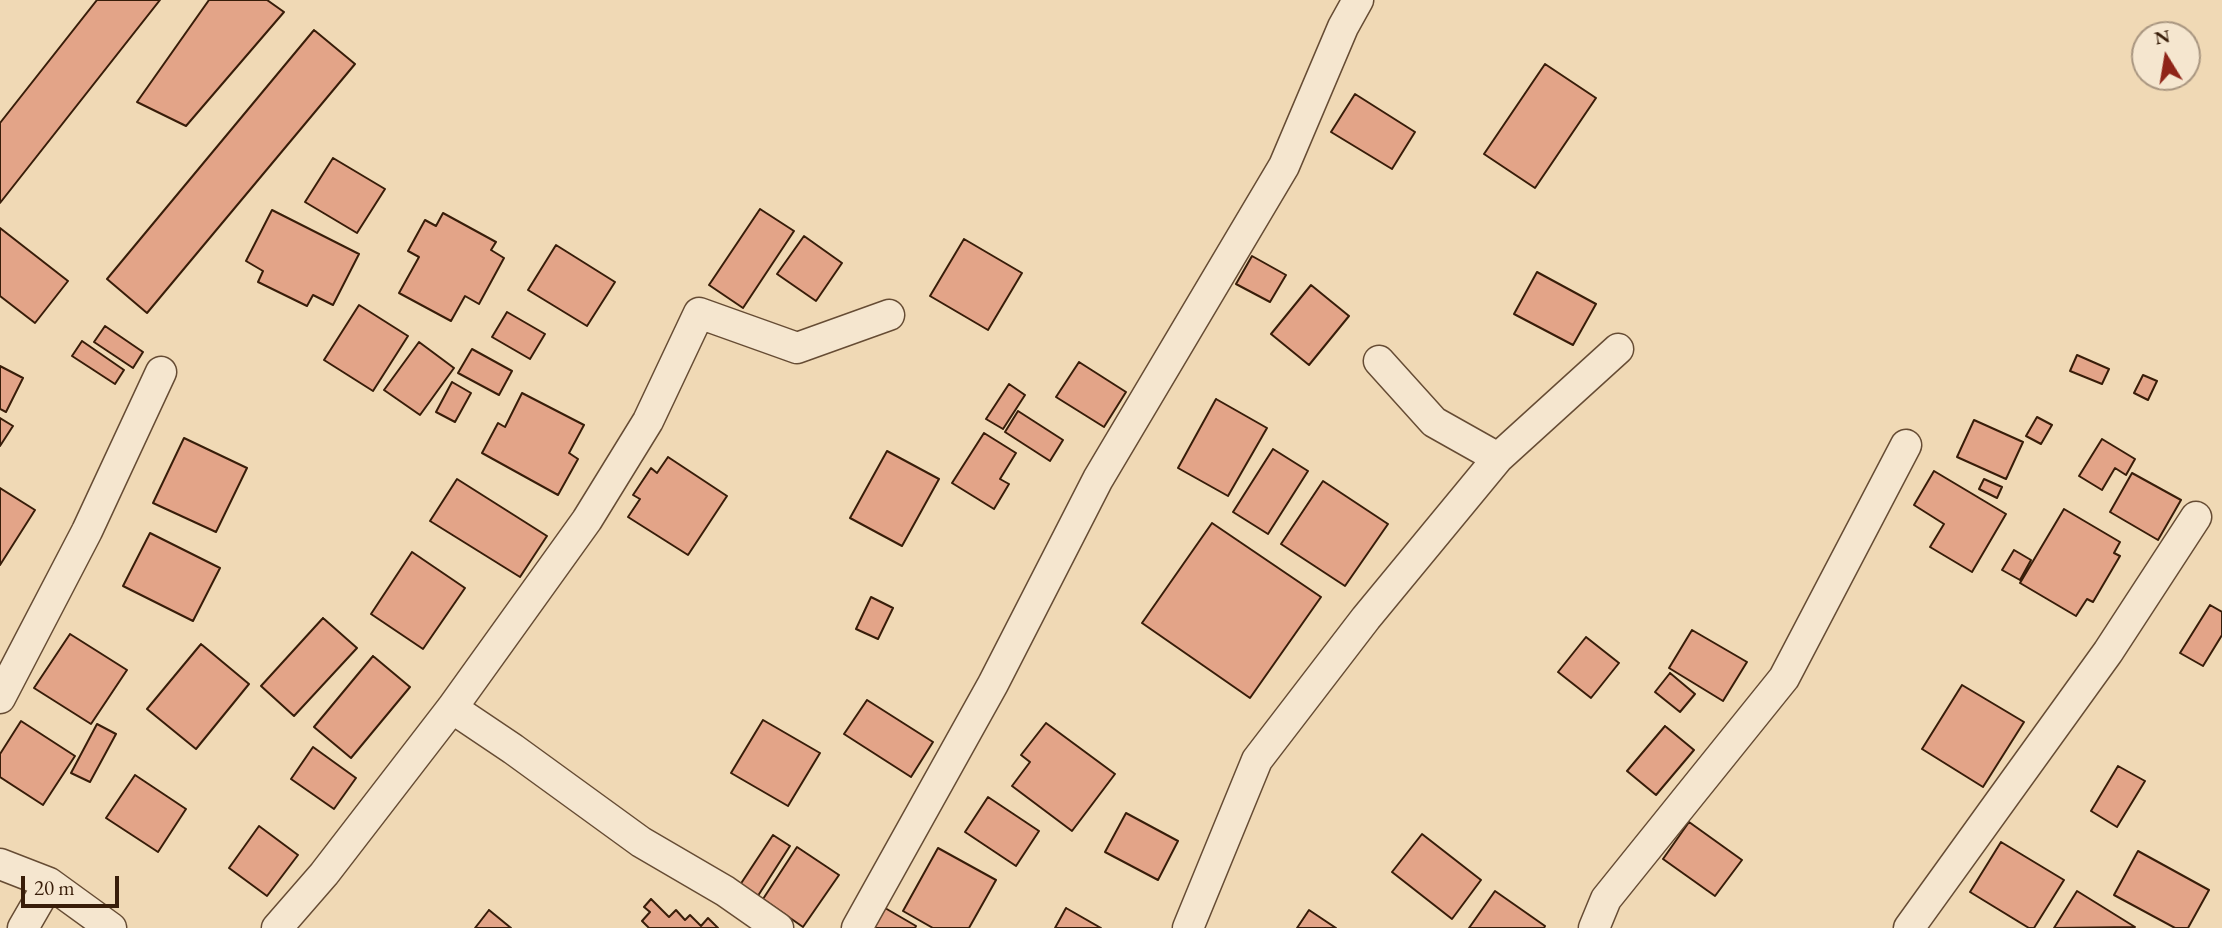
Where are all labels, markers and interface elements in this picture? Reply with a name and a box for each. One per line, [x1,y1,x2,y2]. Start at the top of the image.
north arrow [2131,21,2201,91]
text: N [2152,23,2172,51]
scale bar [24,862,122,906]
text: 20 m [34,874,75,901]

